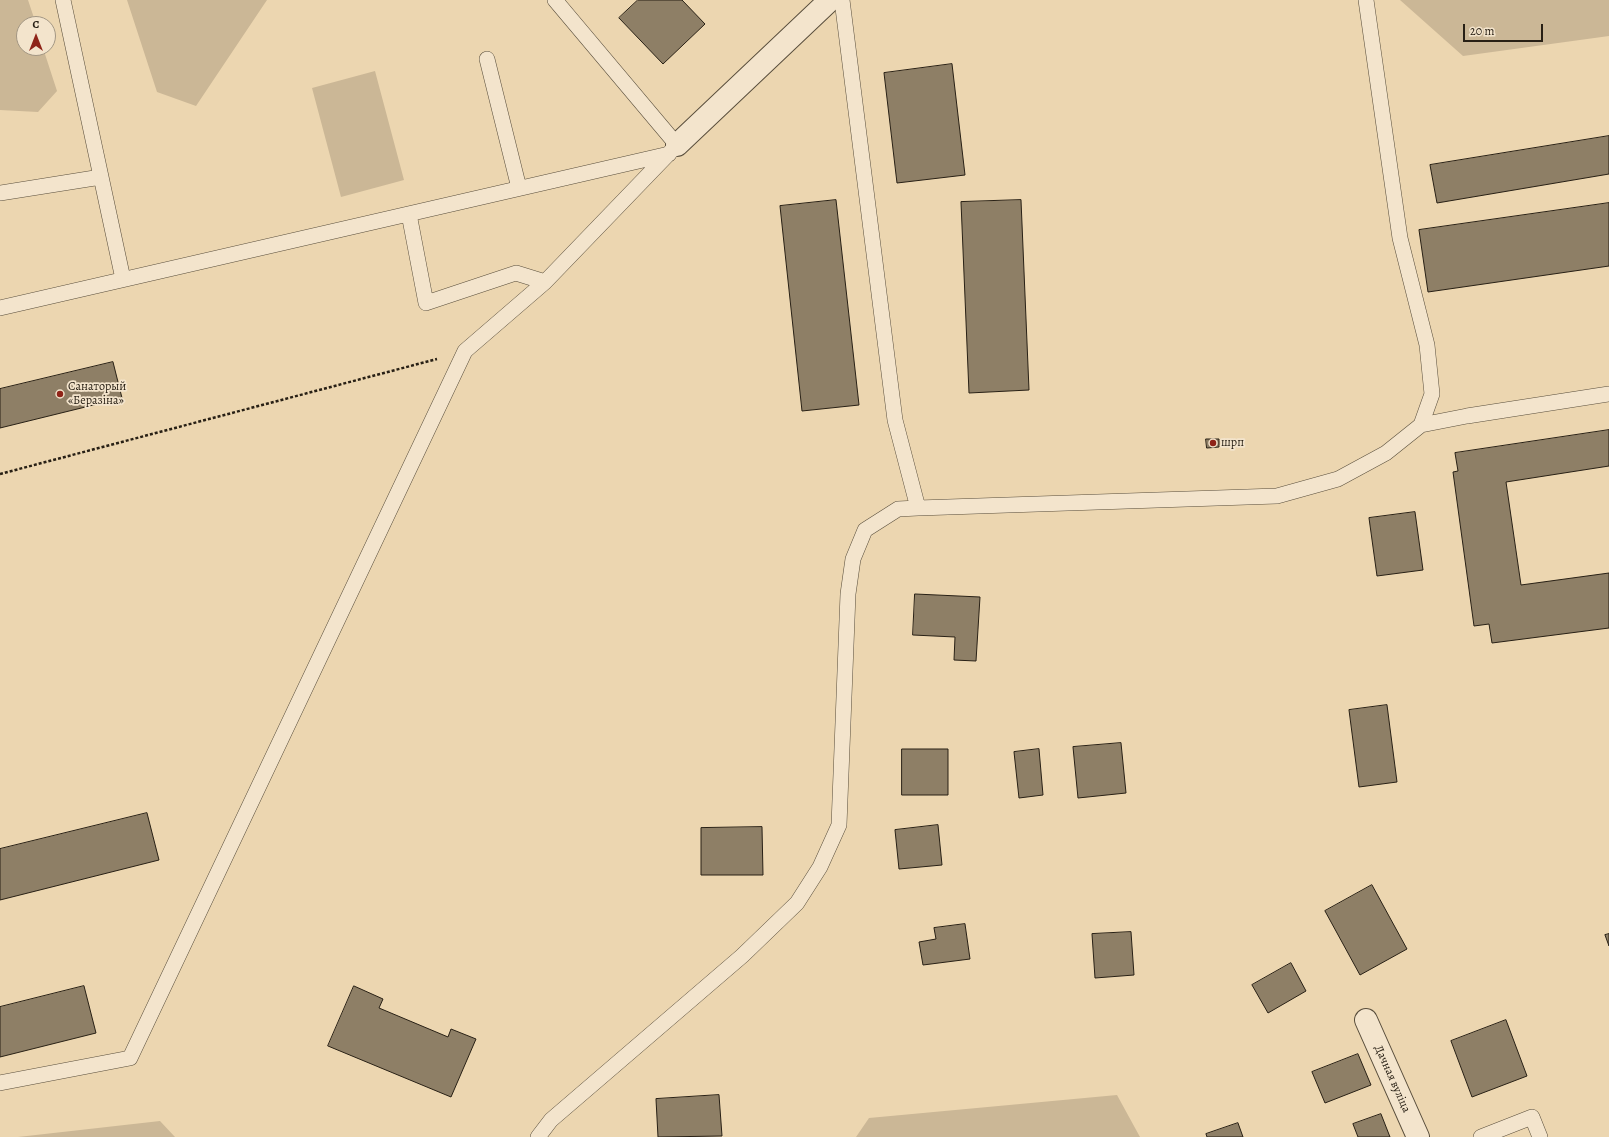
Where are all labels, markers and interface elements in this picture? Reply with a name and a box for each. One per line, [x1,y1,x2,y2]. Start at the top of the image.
north arrow [16,16,56,56]
scale bar [1465,16,1545,42]
text: С [33,17,39,32]
text: 20 m [1470,23,1494,39]
place label: Санаторый «Беразіна» [68,380,126,408]
marker: Санаторый «Беразіна» [55,389,65,399]
place label: шрп [1221,436,1244,450]
marker: шрп [1208,438,1218,448]
street label: Дачная вуліца [1371,1043,1413,1115]

